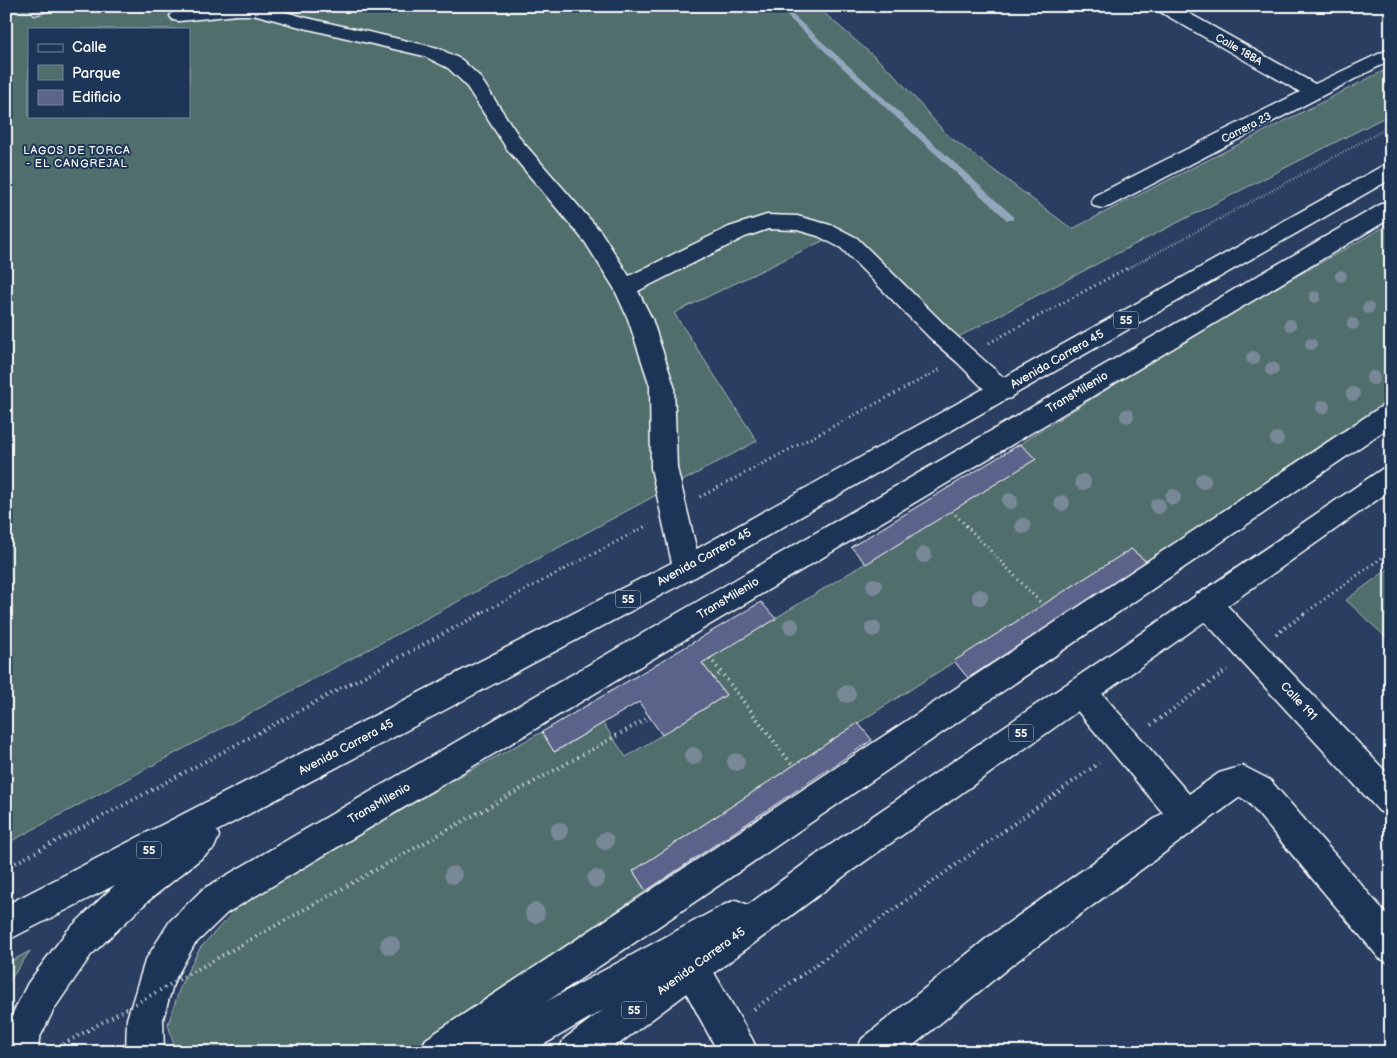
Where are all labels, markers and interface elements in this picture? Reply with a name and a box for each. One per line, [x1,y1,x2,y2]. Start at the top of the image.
legend [28,28,190,118]
street label: Calle 188A [1213,31,1265,68]
text: Calle [72,38,107,57]
text: Parque [72,64,121,83]
text: Edificio [72,88,121,107]
street label: Carrera 23 [1219,109,1274,146]
district label: LAGOS DE TORCA - EL CANGREJAL [23,144,131,170]
road number: 55 [1114,312,1138,328]
street label: Avenida Carrera 45 [1008,327,1107,392]
street label: TransMilenio [1044,368,1111,417]
street label: Avenida Carrera 45 [654,525,754,590]
street label: TransMilenio [695,574,762,623]
road number: 55 [616,590,640,608]
street label: Calle 191 [1277,679,1320,724]
street label: Avenida Carrera 45 [296,716,396,779]
road number: 55 [1008,724,1034,741]
street label: TransMilenio [345,779,413,827]
road number: 55 [136,842,162,858]
street label: Avenida Carrera 45 [654,924,748,998]
road number: 55 [622,1002,646,1018]

